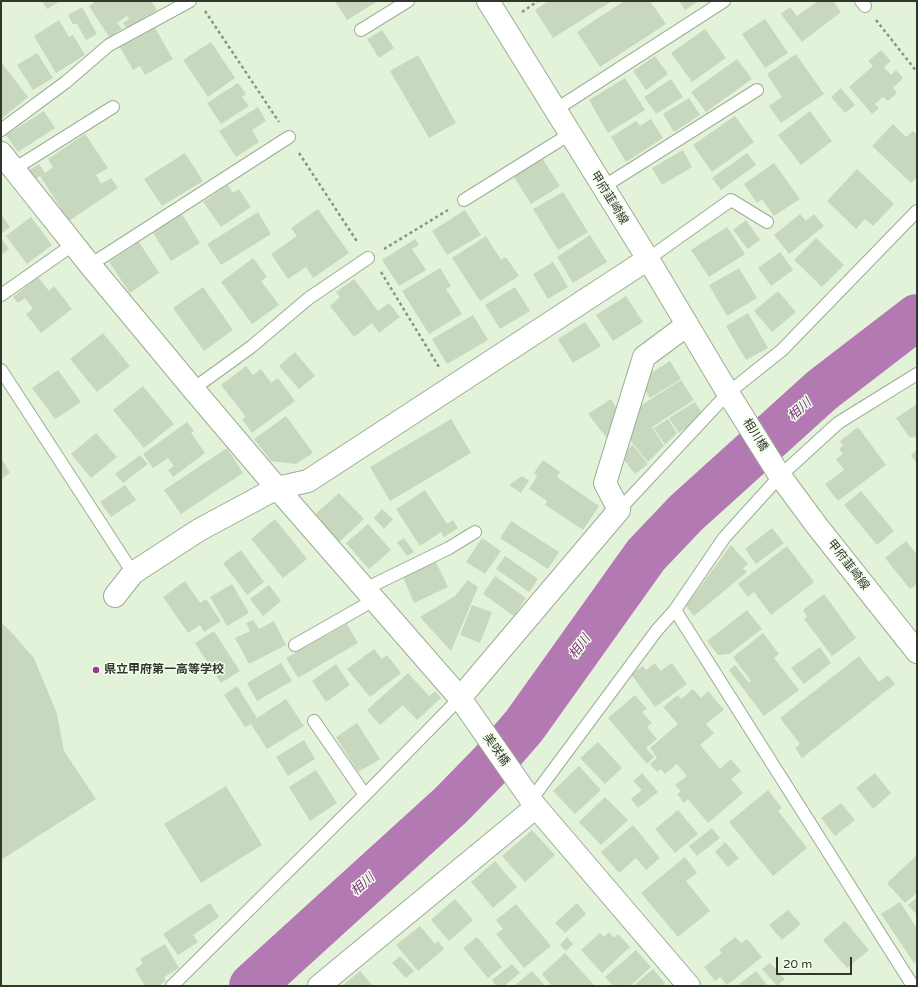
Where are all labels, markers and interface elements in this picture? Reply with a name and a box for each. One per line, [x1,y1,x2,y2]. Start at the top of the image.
street label: 甲府韮崎線 [587,169,631,227]
water label: 相川 [785,396,815,424]
street label: 相川橋 [739,416,771,454]
street label: 甲府韮崎線 [824,537,872,593]
water label: 相川 [566,632,594,662]
place label: 県立甲府第一高等学校 [104,663,224,677]
marker: 県立甲府第一高等学校 [91,665,101,675]
street label: 美咲橋 [480,731,512,769]
water label: 相川 [348,871,378,899]
scale bar [778,949,854,975]
text: 20 m [783,957,812,971]

